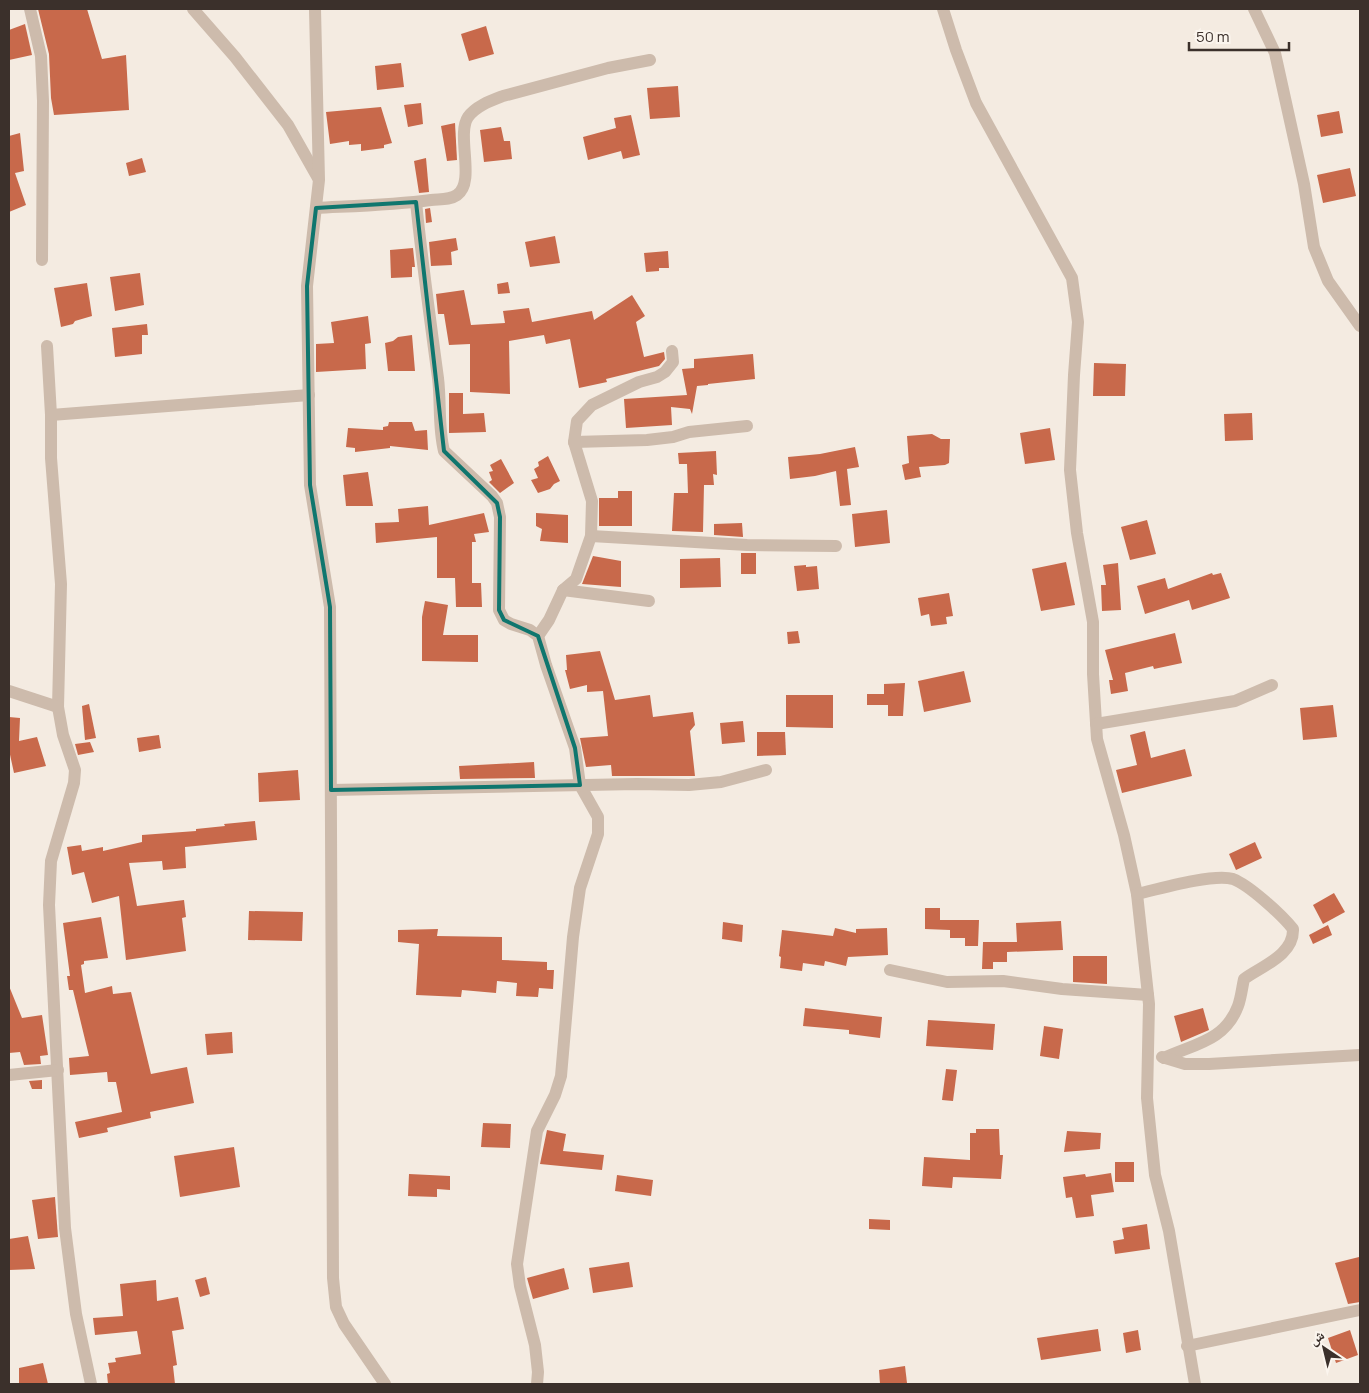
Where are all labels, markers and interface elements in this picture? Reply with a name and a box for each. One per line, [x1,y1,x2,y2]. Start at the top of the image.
scale bar [1189,20,1289,52]
text: 50 m [1196,26,1230,47]
north arrow [1299,1323,1349,1373]
text: ش [1305,1325,1328,1349]

